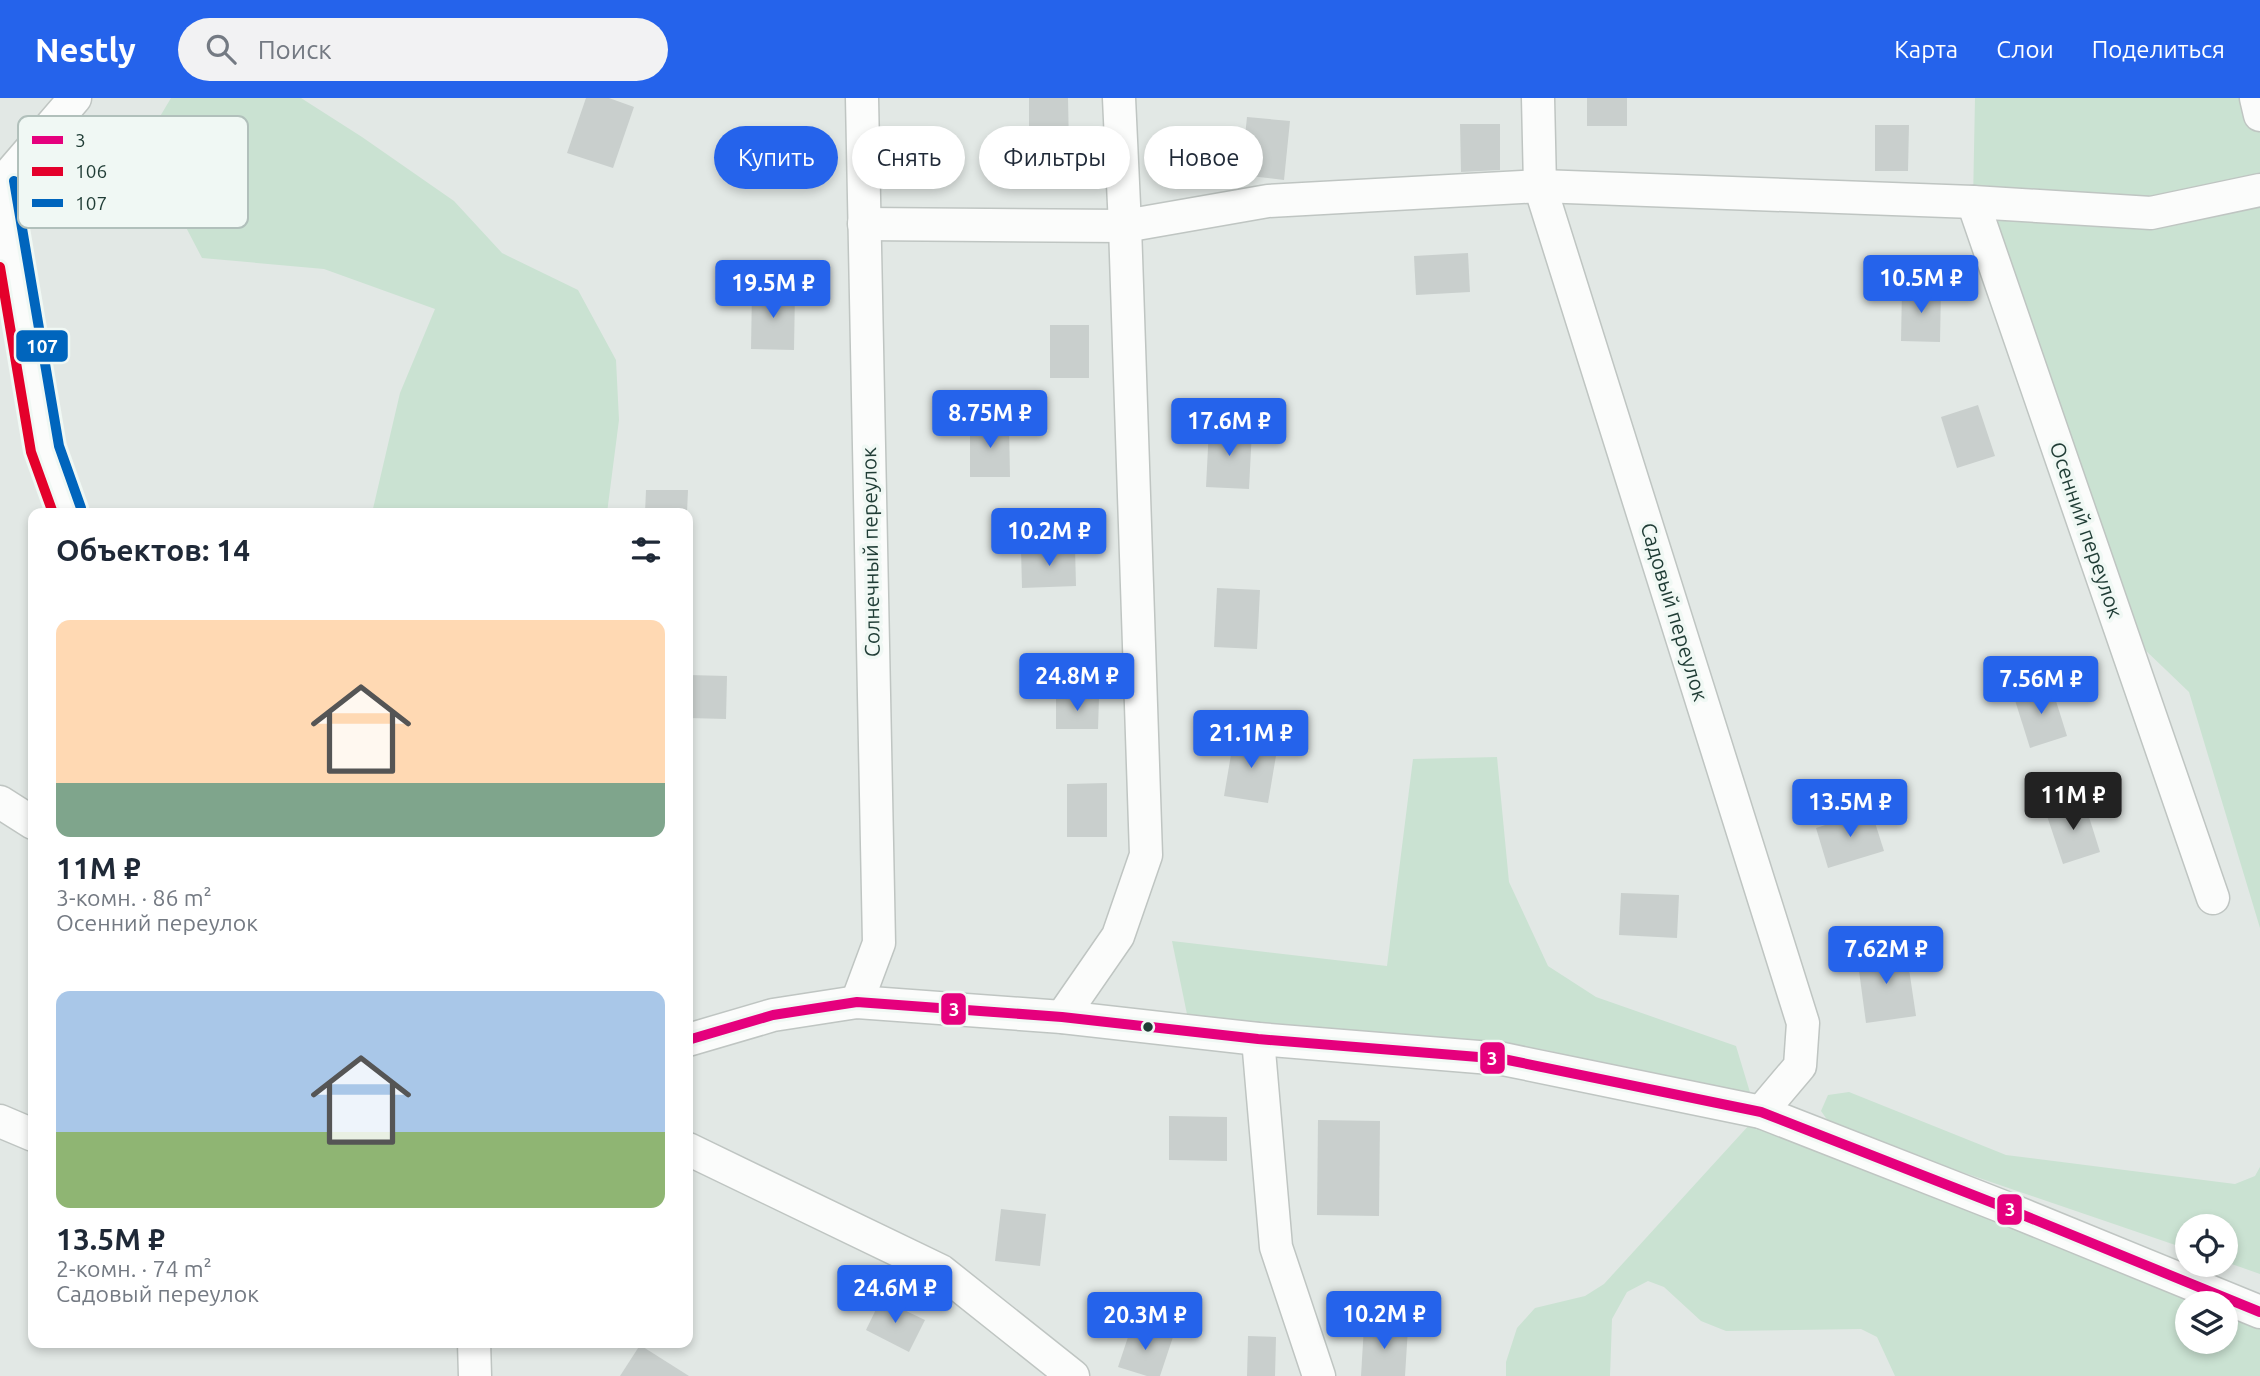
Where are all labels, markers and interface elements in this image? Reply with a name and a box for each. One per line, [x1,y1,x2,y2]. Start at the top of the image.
search box [178,18,668,81]
icon: search [202,30,240,68]
text: Nestly [35,31,136,68]
text: Поиск [258,35,332,64]
text: Карта [1894,36,1958,63]
text: Слои [1996,36,2054,63]
text: Поделиться [2092,36,2225,63]
legend [18,116,248,228]
chip: Купить [714,126,838,189]
chip: Снять [852,126,965,189]
chip: Фильтры [979,126,1130,189]
chip: Новое [1144,126,1263,189]
text: 3 [75,129,86,151]
text: 106 [75,160,107,182]
text: 107 [75,192,107,214]
pin: 10.5M ₽ [1856,256,1986,315]
pin: 19.5M ₽ [708,260,838,320]
text: 10.5M ₽ [1879,265,1963,290]
text: 19.5M ₽ [731,270,815,295]
line badge: 107 [15,329,69,363]
text: 107 [26,335,58,357]
pin: 8.75M ₽ [925,390,1055,450]
pin: 17.6M ₽ [1164,398,1294,458]
text: 8.75M ₽ [948,400,1032,425]
text: 17.6M ₽ [1187,408,1271,433]
street label: Осенний переулок [2046,439,2128,621]
street label: Солнечный переулок [856,447,884,657]
pin: 10.2M ₽ [984,508,1114,568]
text: 10.2M ₽ [1007,518,1091,543]
street label: Садовый переулок [1636,520,1714,704]
icon: filters [627,531,665,569]
text: Объектов: 14 [56,533,250,567]
pin: 24.8M ₽ [1012,654,1142,713]
pin: 7.56M ₽ [1976,656,2106,716]
text: 24.8M ₽ [1035,663,1119,688]
icon: home [298,666,424,792]
text: 7.56M ₽ [1999,666,2083,691]
pin: 21.1M ₽ [1186,710,1316,770]
text: 21.1M ₽ [1209,720,1293,745]
pin: 11M ₽ [2024,772,2122,832]
pin: 13.5M ₽ [1785,780,1915,839]
text: 11M ₽ [2041,782,2105,807]
text: 13.5M ₽ [1808,789,1892,814]
text: 11M ₽ [56,851,141,885]
text: 3-комн. · 86 m² [56,885,212,910]
text: Осенний переулок [56,910,258,935]
pin: 7.62M ₽ [1821,926,1951,986]
text: 7.62M ₽ [1844,936,1928,961]
line badge: 3 [940,992,967,1026]
text: 3 [949,998,959,1020]
unlabelled marker [1141,1020,1155,1034]
icon: home [298,1037,424,1163]
line badge: 3 [1479,1041,1506,1075]
text: 3 [1487,1047,1497,1069]
line badge: 3 [1996,1193,2023,1226]
text: 3 [2005,1198,2015,1220]
map controls [2175,1214,2238,1354]
button: locate [2175,1214,2238,1277]
text: 13.5M ₽ [56,1222,165,1256]
text: 2-комн. · 74 m² [56,1256,212,1281]
pin: 24.6M ₽ [830,1266,960,1325]
text: 24.6M ₽ [853,1275,937,1300]
text: Садовый переулок [56,1281,259,1306]
button: layers [2175,1291,2238,1354]
pin: 20.3M ₽ [1080,1292,1210,1352]
pin: 10.2M ₽ [1319,1292,1449,1351]
text: 10.2M ₽ [1342,1301,1426,1326]
text: 20.3M ₽ [1103,1302,1187,1327]

